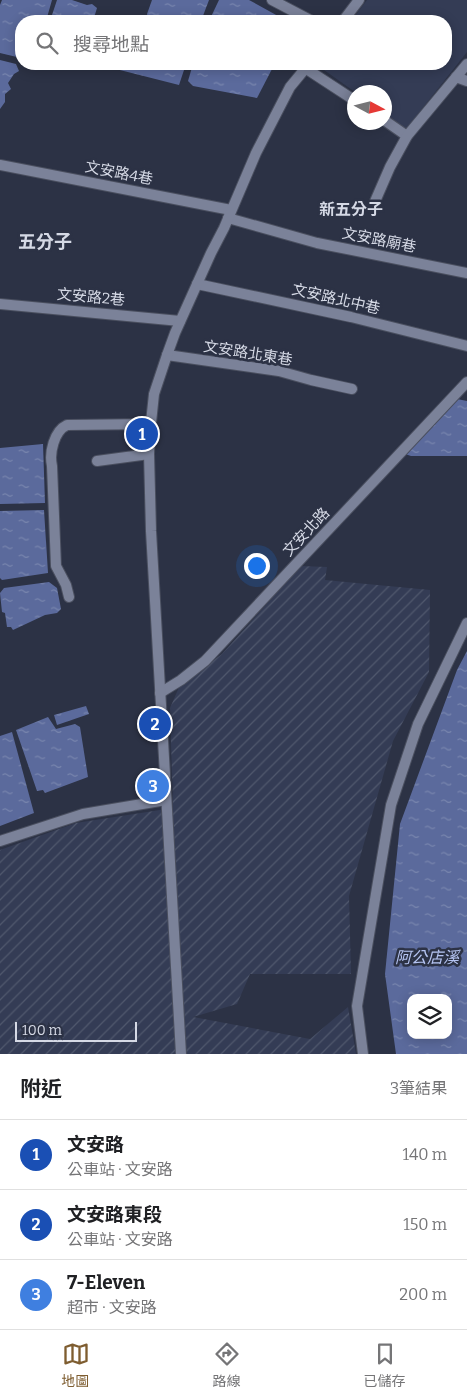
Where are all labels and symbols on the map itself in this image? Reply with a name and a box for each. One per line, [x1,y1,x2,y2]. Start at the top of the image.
north arrow [347,85,392,130]
street label: 文安路4巷 [84,158,154,188]
district label: 新五分子 [319,200,383,219]
street label: 文安路廟巷 [340,224,418,256]
district label: 五分子 [18,231,72,253]
street label: 文安路北中巷 [290,280,382,318]
street label: 文安路2巷 [56,285,126,309]
street label: 文安路北東巷 [202,337,294,369]
pin: 1 [126,415,158,453]
street label: 文安北路 [279,504,333,560]
your location [244,553,270,579]
pin: 2 [139,705,171,743]
pin: 3 [137,767,169,805]
water label: 阿公店溪 [395,948,461,967]
scale bar [15,1019,138,1042]

